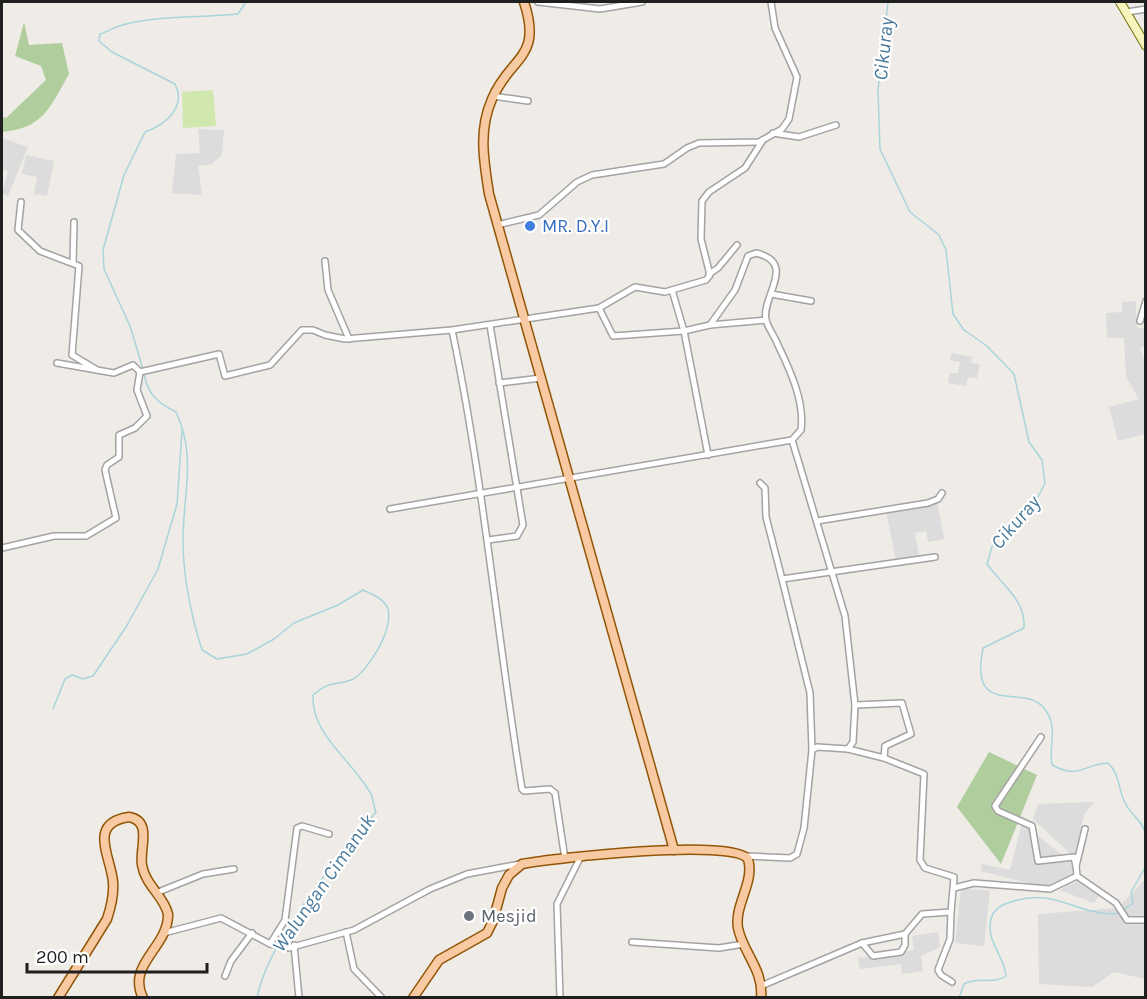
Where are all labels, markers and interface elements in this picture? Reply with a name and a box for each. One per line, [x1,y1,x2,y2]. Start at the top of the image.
water label: Cikuray [869,15,898,82]
place label: MR. D.Y.I [542,215,609,237]
marker: MR. D.Y.I [523,219,537,233]
water label: Cikuray [986,490,1046,554]
water label: Walungan Cimanuk [267,809,380,957]
place label: Mesjid [481,905,537,927]
marker: Mesjid [462,909,476,923]
scale bar [27,936,207,974]
text: 200 m [36,946,89,968]

